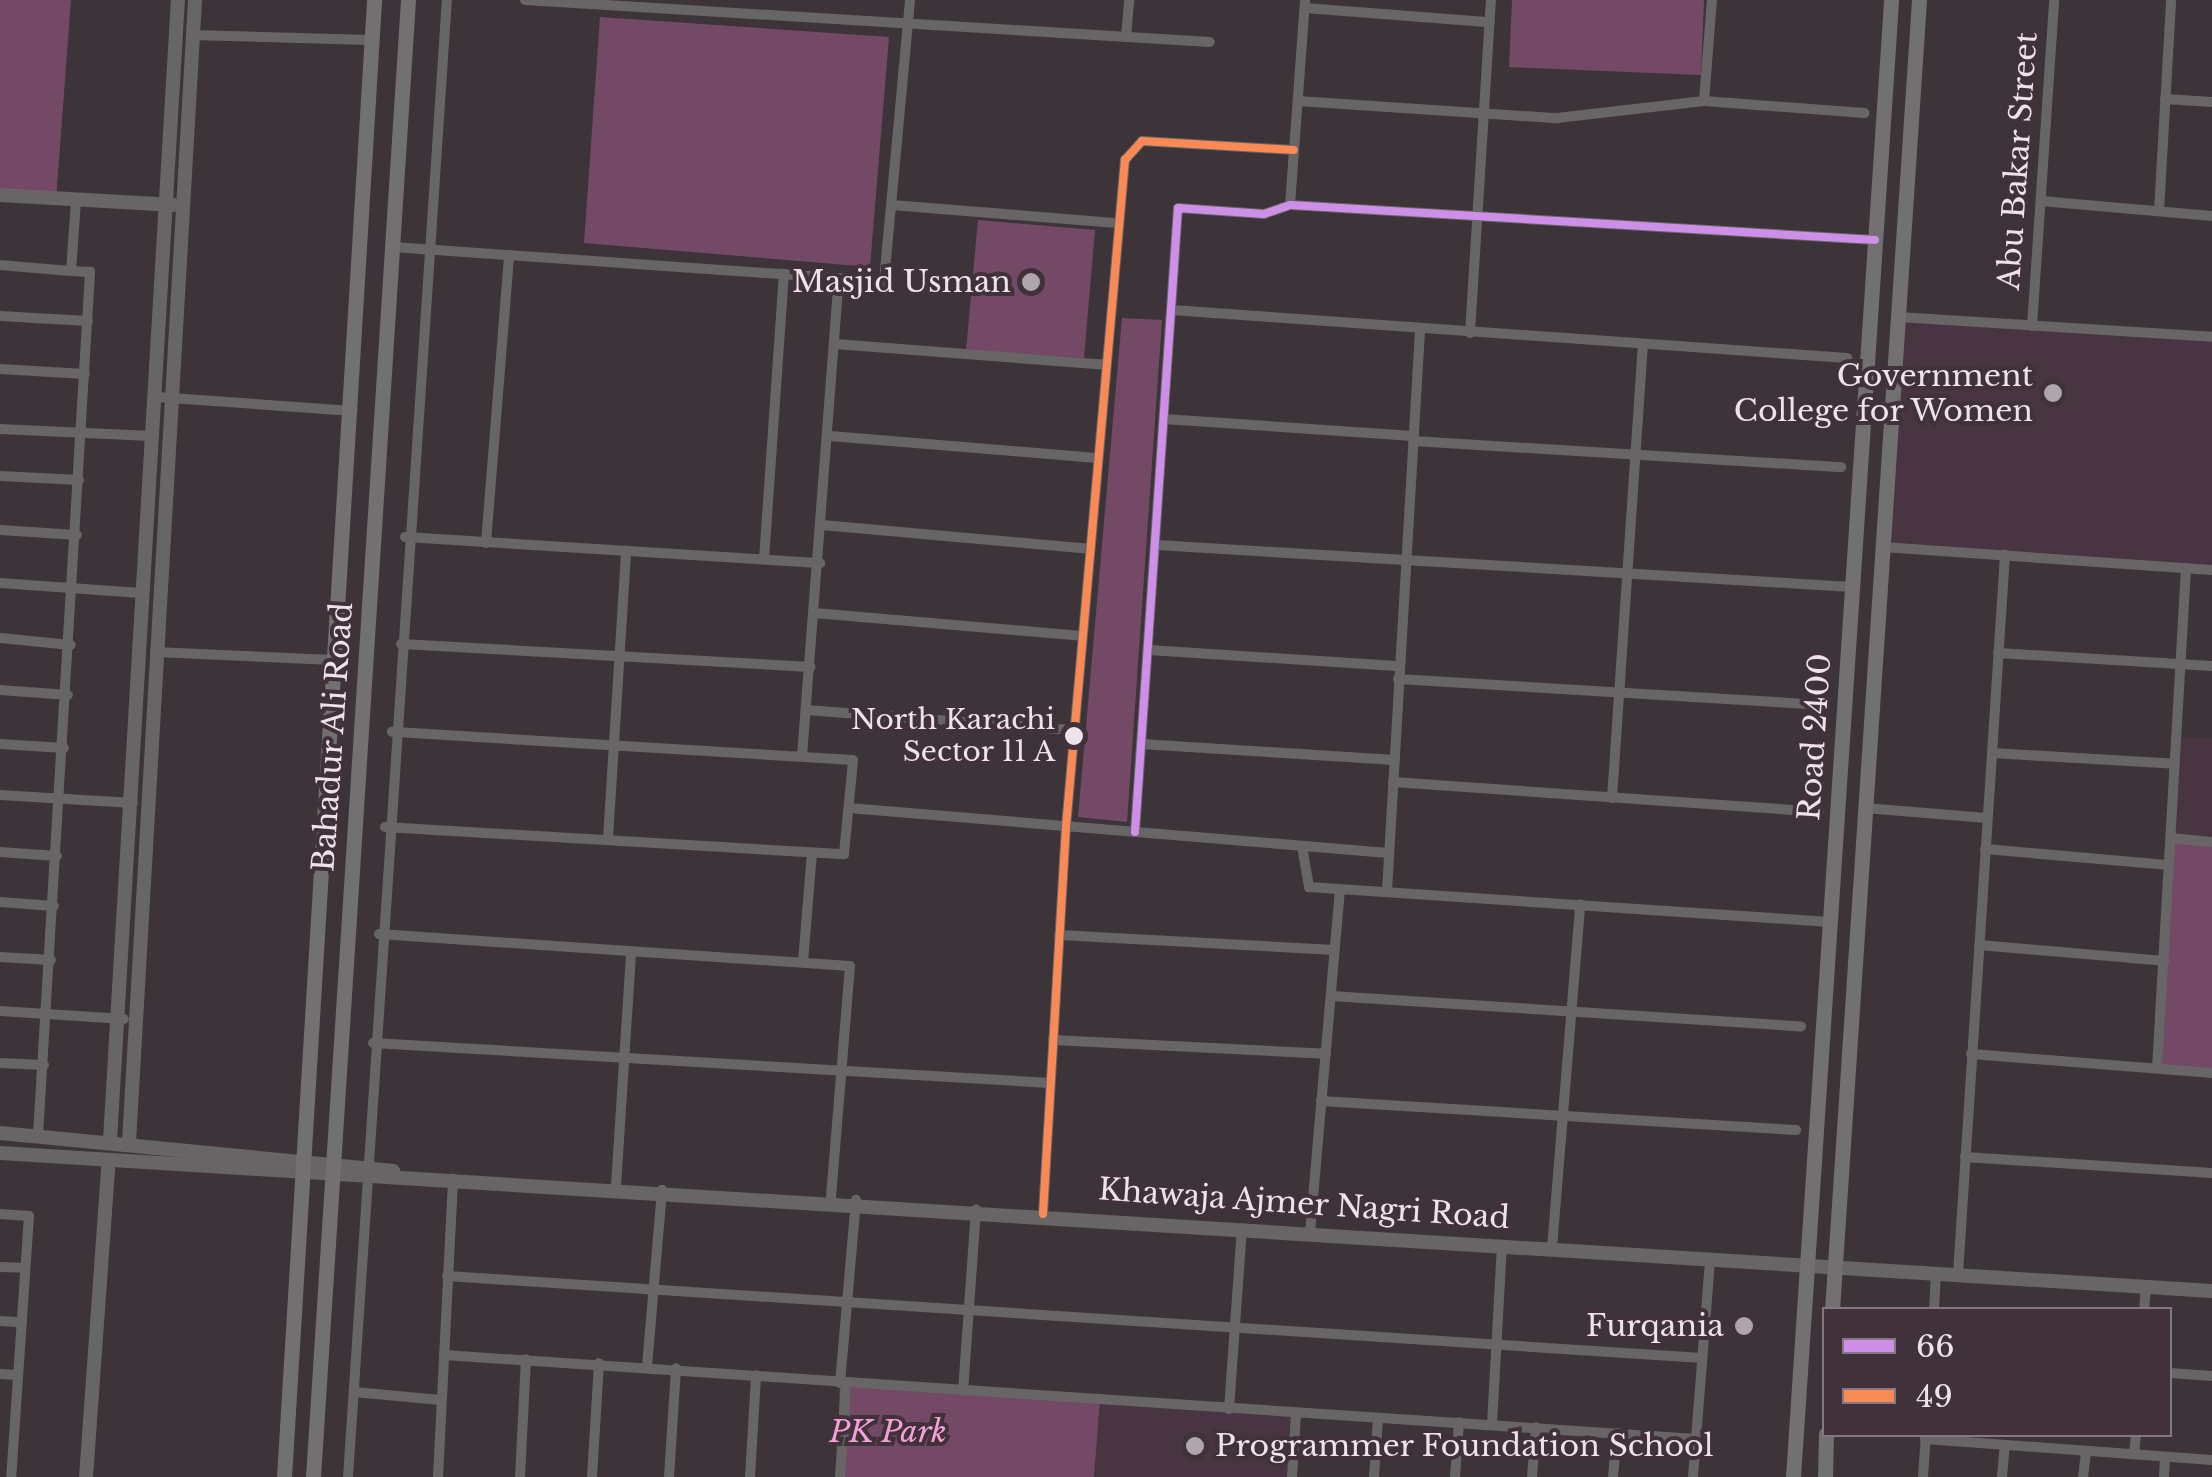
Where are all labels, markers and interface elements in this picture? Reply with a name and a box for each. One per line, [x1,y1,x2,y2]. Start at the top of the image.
street label: Abu Bakar Street [1991,30,2045,292]
place label: Masjid Usman [792,264,1011,300]
marker: Masjid Usman [1020,271,1042,293]
place label: Government College for Women [1732,358,2033,428]
marker: Government College for Women [2042,382,2064,404]
street label: Bahadur Ali Road [306,600,360,874]
street label: Road 2400 [1791,652,1839,822]
place label: North Karachi Sector 11 A [851,703,1055,769]
marker: North Karachi Sector 11 A [1064,726,1084,746]
street label: Khawaja Ajmer Nagri Road [1096,1172,1512,1236]
legend [1822,1307,2172,1437]
place label: Furqania [1586,1308,1724,1344]
marker: Furqania [1733,1315,1755,1337]
text: 66 [1916,1328,1955,1365]
text: 49 [1916,1378,1953,1415]
park label: PK Park [829,1414,947,1450]
place label: Programmer Foundation School [1215,1428,1714,1464]
marker: Programmer Foundation School [1184,1435,1206,1457]

